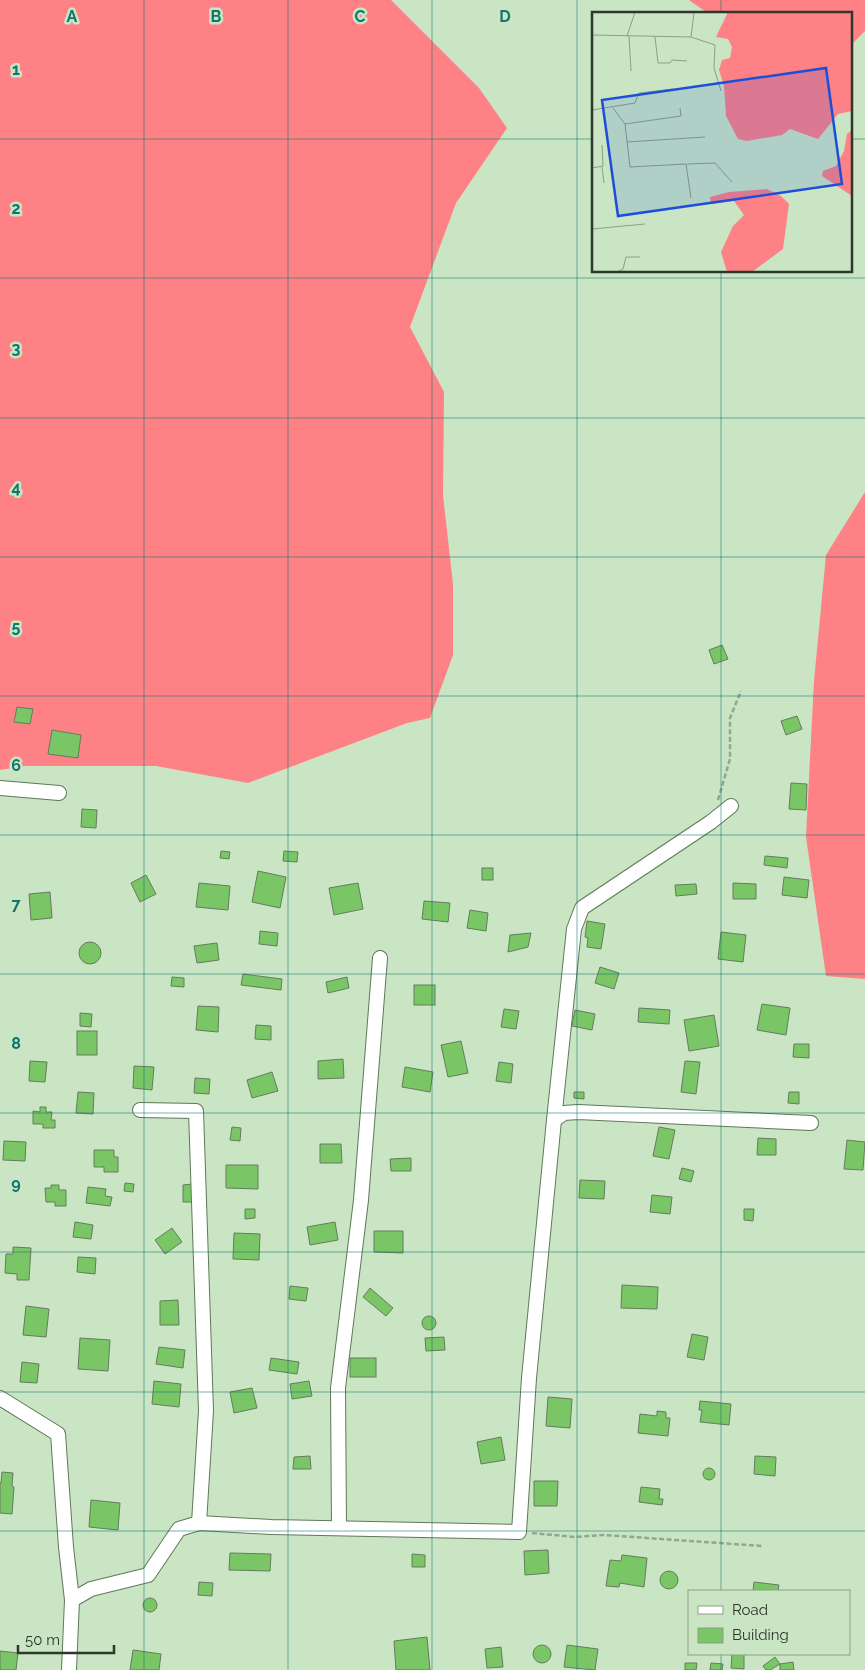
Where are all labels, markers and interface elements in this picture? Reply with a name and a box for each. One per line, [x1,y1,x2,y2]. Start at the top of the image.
text: A [67,7,78,26]
text: B [211,7,222,26]
text: C [355,7,366,26]
text: D [499,7,511,26]
inset map [592,12,852,272]
text: 1 [12,60,20,79]
text: 2 [11,199,21,218]
text: 3 [12,339,21,358]
text: 4 [11,478,21,497]
text: 5 [12,617,21,636]
text: 6 [11,756,21,775]
text: 7 [12,895,21,914]
text: 8 [11,1034,21,1053]
text: 9 [11,1174,21,1193]
legend [688,1590,850,1655]
text: Road [732,1601,768,1619]
scale bar [18,1622,114,1654]
text: Building [732,1626,789,1644]
text: 50 m [25,1631,60,1649]

